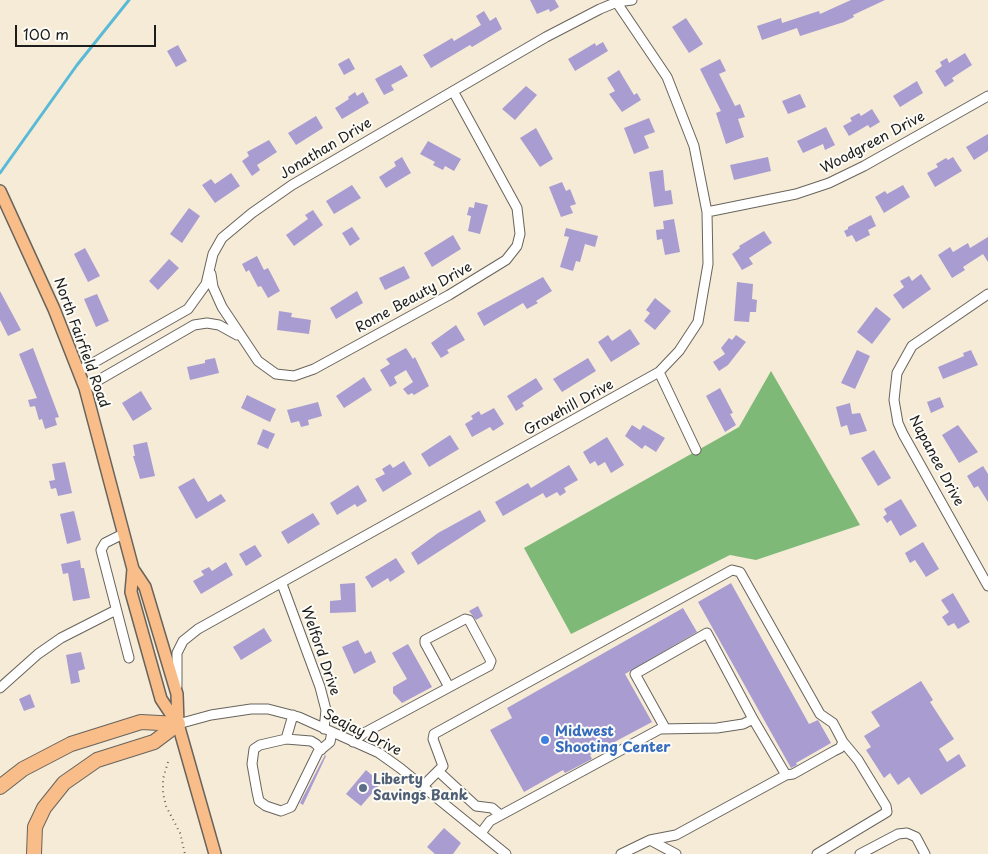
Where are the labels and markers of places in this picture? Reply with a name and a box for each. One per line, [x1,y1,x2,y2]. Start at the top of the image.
place label: Midwest Shooting Center [555,724,671,756]
marker: Midwest Shooting Center [539,734,551,746]
place label: Liberty Savings Bank [373,772,468,804]
marker: Liberty Savings Bank [357,782,369,794]

